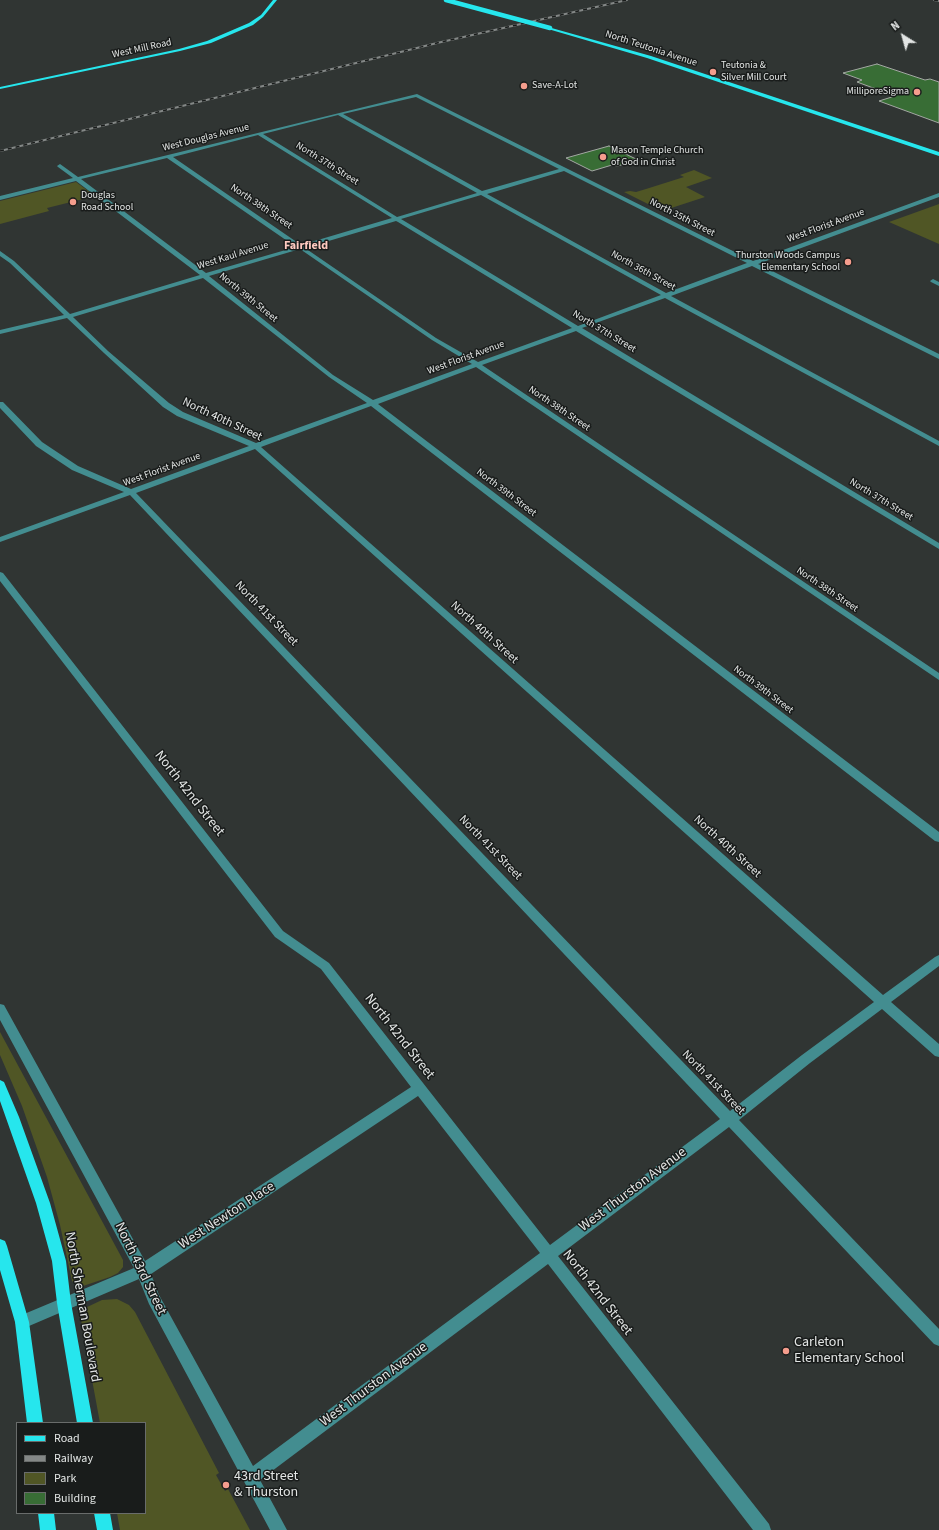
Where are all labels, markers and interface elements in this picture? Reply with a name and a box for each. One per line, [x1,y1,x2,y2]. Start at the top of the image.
north arrow [883,16,923,56]
text: N [888,18,903,34]
street label: North Teutonia Avenue [604,29,698,69]
street label: West Mill Road [111,37,173,61]
place label: Teutonia & Silver Mill Court [721,60,787,84]
marker: Teutonia & Silver Mill Court [708,67,718,77]
place label: Save-A-Lot [532,80,577,92]
marker: Save-A-Lot [519,81,529,91]
place label: MilliporeSigma [846,86,909,98]
marker: MilliporeSigma [912,87,922,97]
street label: West Douglas Avenue [161,121,251,155]
street label: North 37th Street [293,140,361,188]
place label: Mason Temple Church of God in Christ [611,145,703,168]
marker: Mason Temple Church of God in Christ [598,152,608,162]
street label: North 38th Street [228,182,294,232]
place label: Douglas Road School [81,190,133,214]
street label: North 35th Street [647,196,717,240]
marker: Douglas Road School [68,197,78,207]
street label: West Florist Avenue [786,206,866,246]
street label: West Kaul Avenue [196,239,270,273]
district label: Fairfield [284,239,328,253]
street label: North 36th Street [609,248,677,294]
place label: Thurston Woods Campus Elementary School [736,250,840,274]
marker: Thurston Woods Campus Elementary School [843,257,853,267]
street label: North 39th Street [216,271,280,325]
street label: North 37th Street [570,308,638,356]
street label: West Florist Avenue [426,338,506,378]
street label: North 38th Street [526,384,592,434]
street label: North 40th Street [180,395,264,445]
street label: West Florist Avenue [122,450,202,490]
street label: North 39th Street [474,467,538,519]
street label: North 37th Street [847,476,915,524]
street label: North 38th Street [794,565,860,615]
street label: North 41st Street [231,579,301,649]
street label: North 40th Street [447,599,521,667]
street label: North 39th Street [731,664,795,716]
street label: North 42nd Street [150,748,228,840]
street label: North 41st Street [455,813,525,883]
street label: North 40th Street [690,813,764,881]
street label: North 42nd Street [360,991,438,1083]
street label: North 41st Street [678,1048,748,1118]
street label: West Thurston Avenue [576,1144,690,1236]
street label: West Newton Place [176,1179,278,1253]
street label: North 43rd Street [110,1220,170,1318]
street label: North Sherman Boulevard [60,1230,104,1384]
street label: North 42nd Street [558,1247,636,1339]
place label: Carleton Elementary School [794,1335,904,1368]
street label: West Thurston Avenue [317,1339,431,1431]
marker: Carleton Elementary School [781,1346,791,1356]
legend [16,1422,146,1514]
text: Road [54,1430,80,1447]
text: Railway [54,1450,93,1467]
place label: 43rd Street & Thurston [234,1469,298,1502]
text: Park [54,1470,76,1487]
marker: 43rd Street & Thurston [221,1480,231,1490]
text: Building [54,1490,96,1507]

